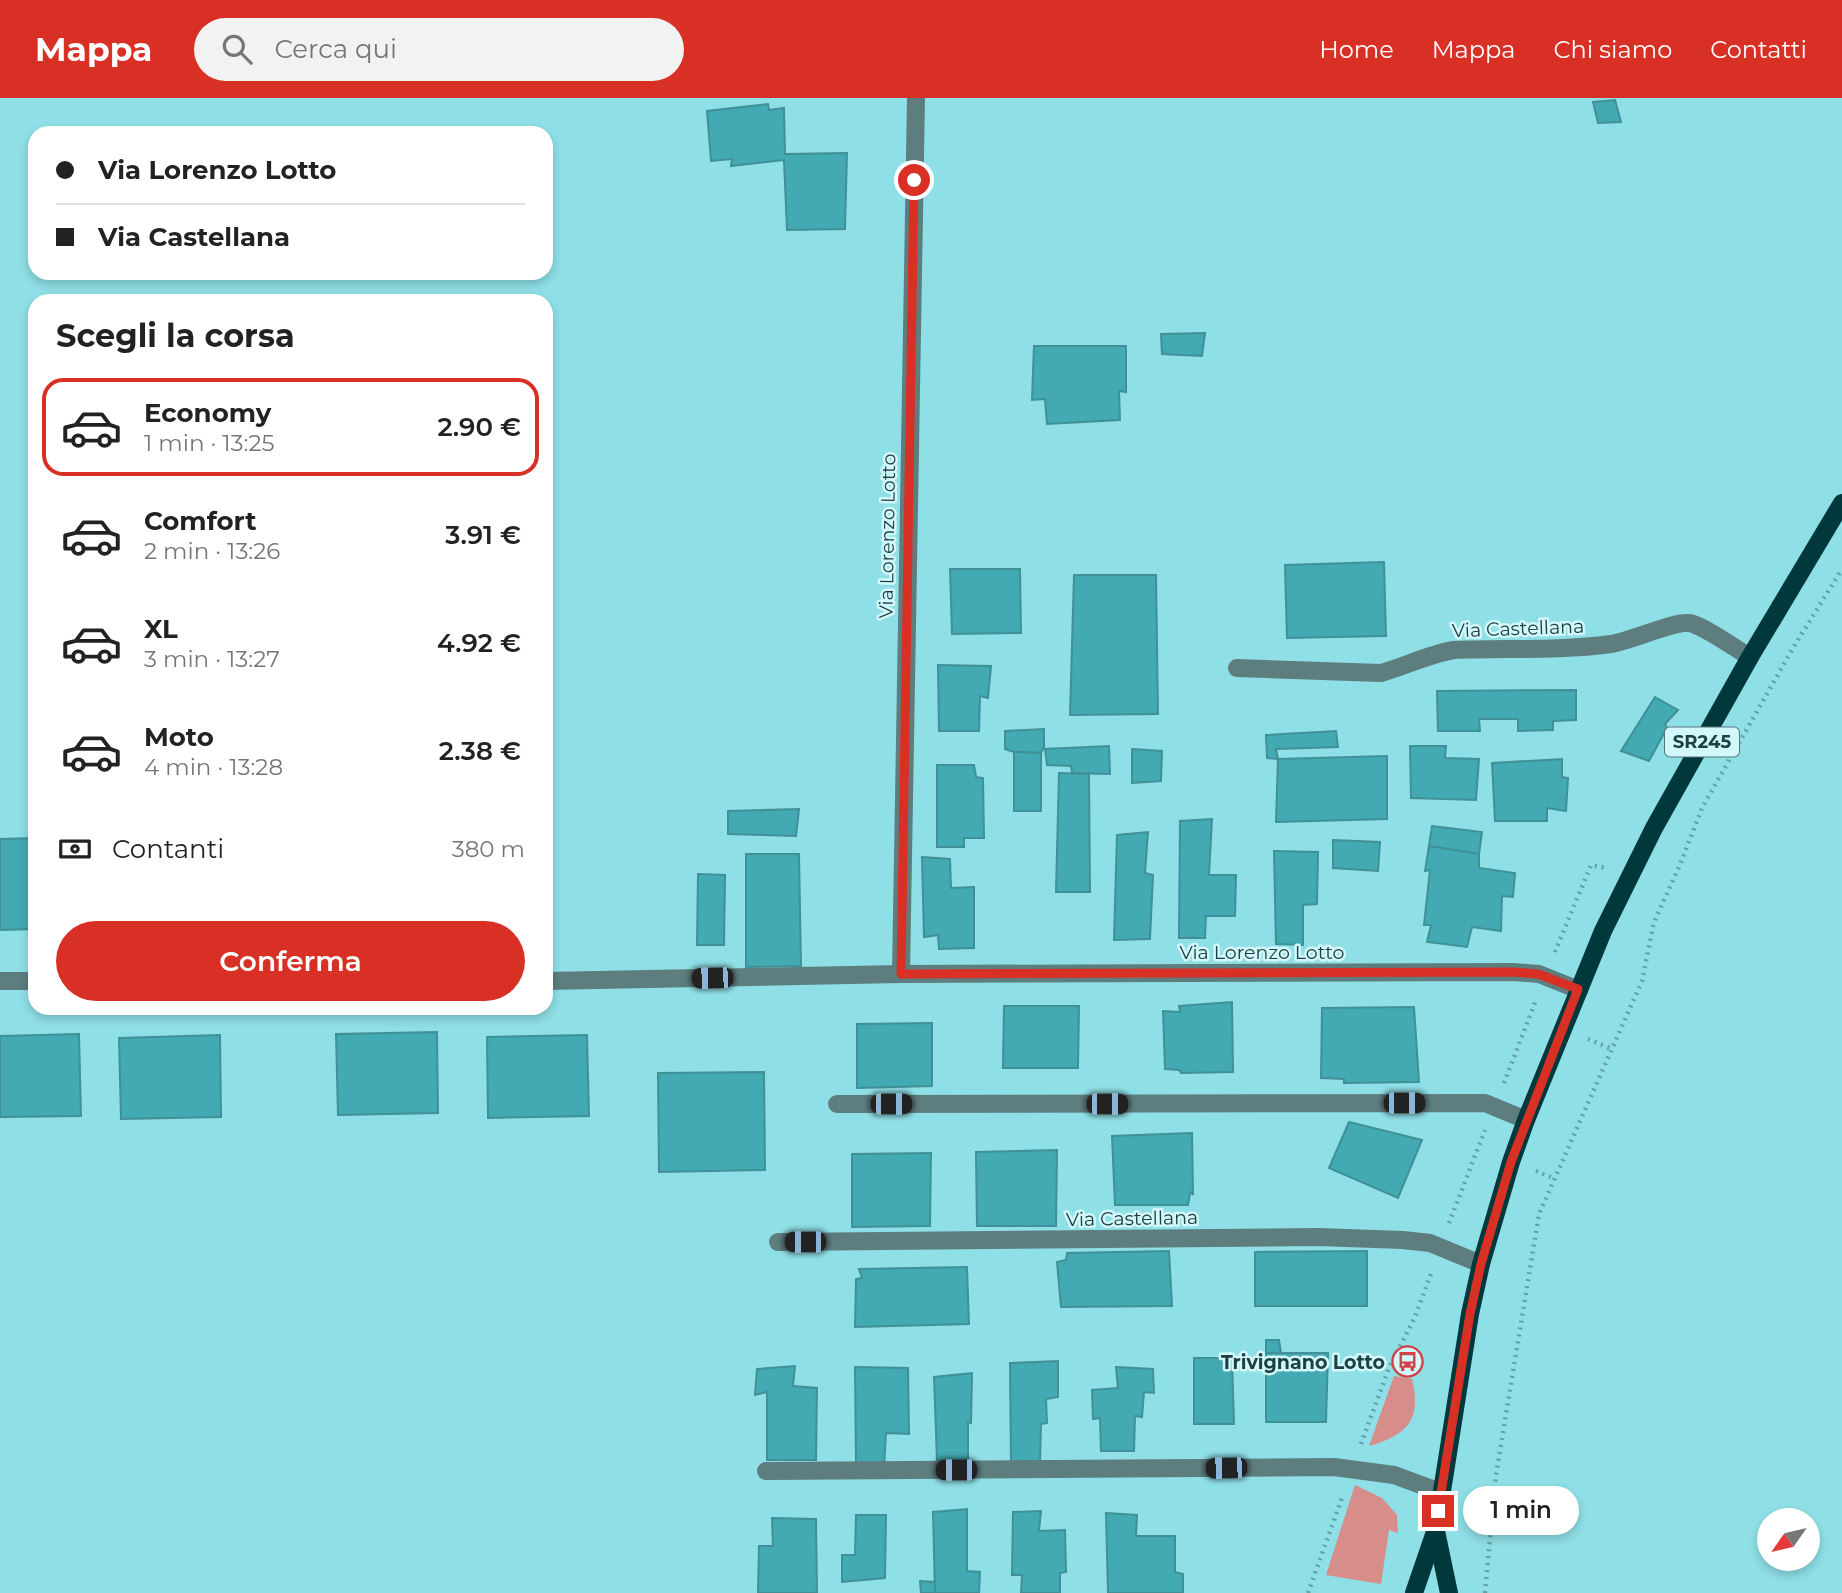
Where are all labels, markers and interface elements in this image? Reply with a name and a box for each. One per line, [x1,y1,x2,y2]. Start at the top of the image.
search box [194,18,684,81]
text: Mappa [35,29,152,69]
icon: search [218,30,256,68]
text: Cerca qui [274,33,397,65]
text: Home [1319,35,1394,64]
text: Mappa [1432,35,1515,64]
text: Chi siamo [1553,35,1672,64]
text: Contatti [1710,35,1807,64]
text: Via Lorenzo Lotto [98,154,336,186]
route start [898,164,930,196]
text: Via Castellana [98,221,290,253]
text: Scegli la corsa [56,316,295,355]
icon: car [60,396,123,459]
text: Economy [144,397,271,429]
text: 2.90 € [437,411,521,443]
text: 1 min · 13:25 [144,429,275,457]
street label: Via Lorenzo Lotto [875,453,900,619]
icon: car [60,504,123,567]
text: Comfort [144,505,256,537]
text: 3.91 € [445,519,521,551]
text: 2 min · 13:26 [144,537,280,565]
icon: car [60,612,123,675]
text: XL [144,613,178,645]
street label: Via Castellana [1451,615,1585,642]
text: 4.92 € [437,627,521,659]
text: 3 min · 13:27 [144,645,280,673]
icon: car [60,720,123,783]
text: Moto [144,721,214,753]
road number: SR245 [1665,728,1739,756]
text: 2.38 € [439,735,521,767]
text: 4 min · 13:28 [144,753,283,781]
icon: cash [56,830,94,868]
text: Contanti [112,833,224,865]
text: 380 m [452,835,525,863]
button: Conferma [56,921,525,1001]
street label: Via Lorenzo Lotto [1180,941,1345,964]
car [691,967,734,989]
car [1384,1093,1426,1114]
car [871,1094,913,1115]
car [1087,1094,1129,1115]
street label: Via Castellana [1066,1206,1198,1231]
car [785,1232,827,1253]
bus stop icon: Trivignano Lotto [1391,1345,1425,1379]
place label: Trivignano Lotto [1221,1351,1385,1374]
car [1205,1457,1248,1479]
car [936,1460,978,1481]
callout: 1 min [1462,1486,1578,1536]
route end [1422,1495,1454,1527]
text: 1 min [1490,1496,1552,1524]
north arrow [1757,1508,1820,1572]
map controls [1757,1508,1820,1571]

